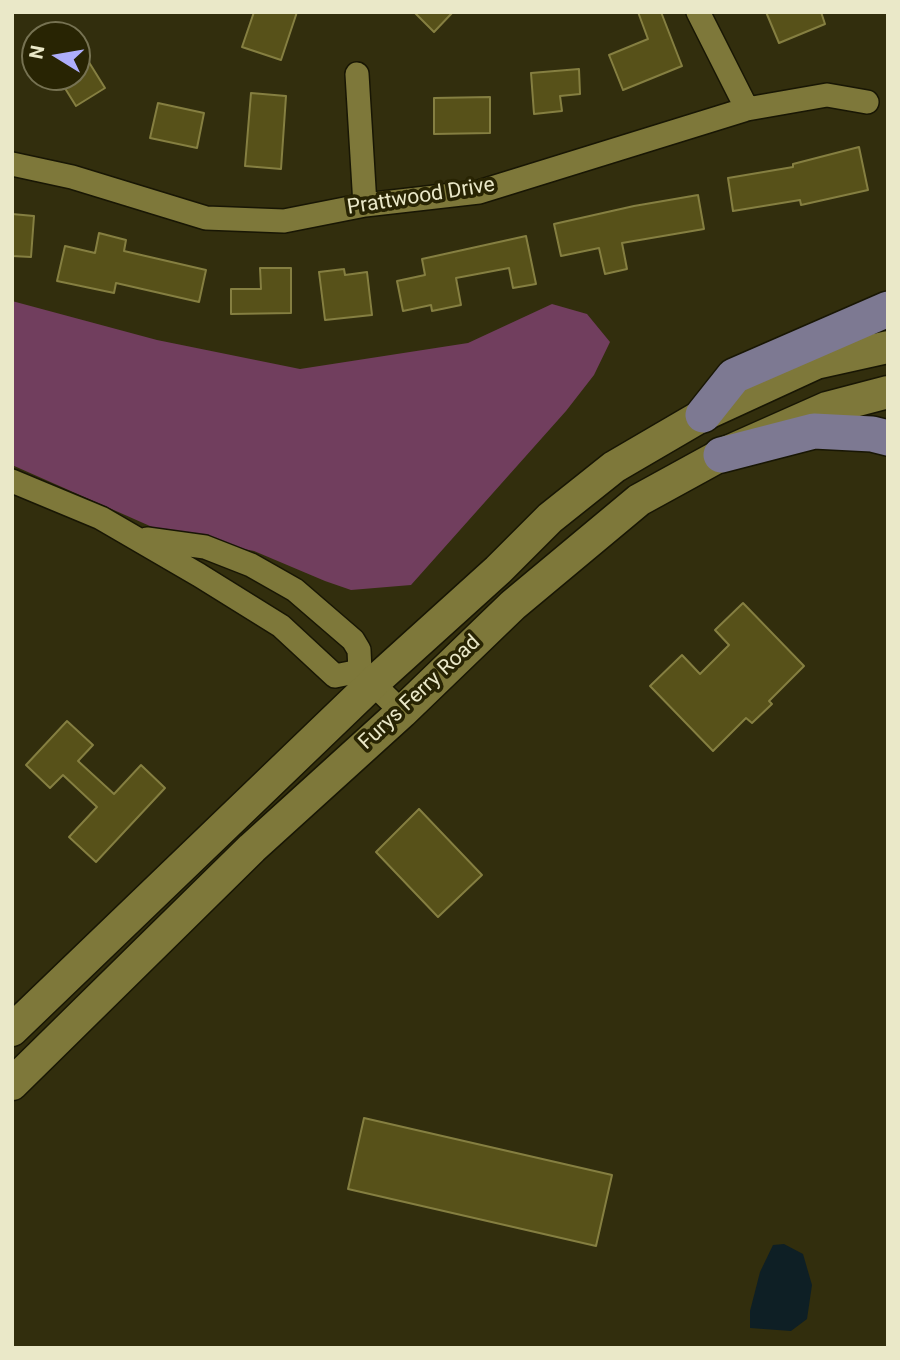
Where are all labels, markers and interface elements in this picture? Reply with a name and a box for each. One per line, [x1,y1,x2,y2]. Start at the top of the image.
north arrow [21,21,91,91]
text: N [24,44,49,61]
street label: Prattwood Drive [345,173,497,221]
street label: Furys Ferry Road [354,630,486,756]

